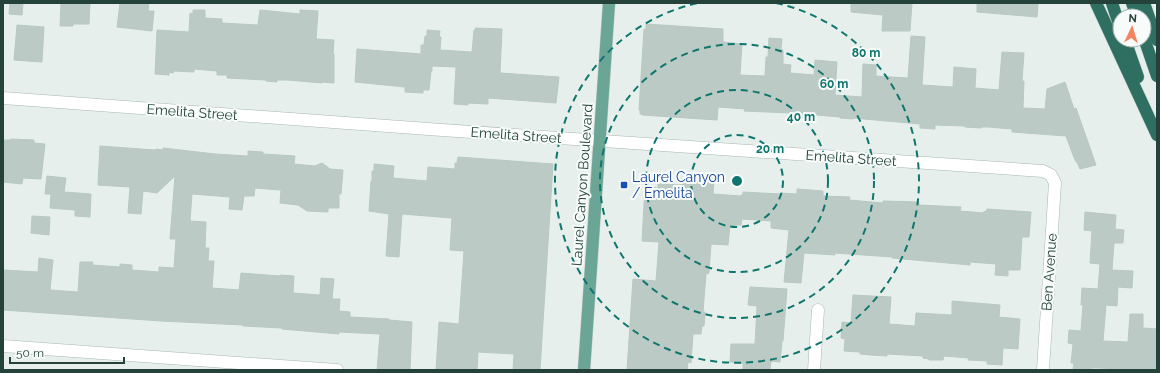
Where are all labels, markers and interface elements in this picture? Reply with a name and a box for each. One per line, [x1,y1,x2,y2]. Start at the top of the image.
north arrow [1112,8,1152,48]
text: N [1128,12,1137,25]
text: 80 m [852,46,880,60]
text: 60 m [820,77,848,91]
street label: Emelita Street [146,101,238,123]
street label: Laurel Canyon Boulevard [568,103,596,267]
text: 40 m [787,110,815,124]
street label: Emelita Street [470,124,562,146]
text: 20 m [756,142,784,156]
street label: Emelita Street [805,147,897,169]
place label: Laurel Canyon / Emelita [632,169,725,201]
centre of rings [730,174,744,188]
marker: Laurel Canyon / Emelita [619,180,629,190]
street label: Ben Avenue [1038,233,1060,311]
scale bar [10,339,124,365]
text: 50 m [16,346,44,360]

